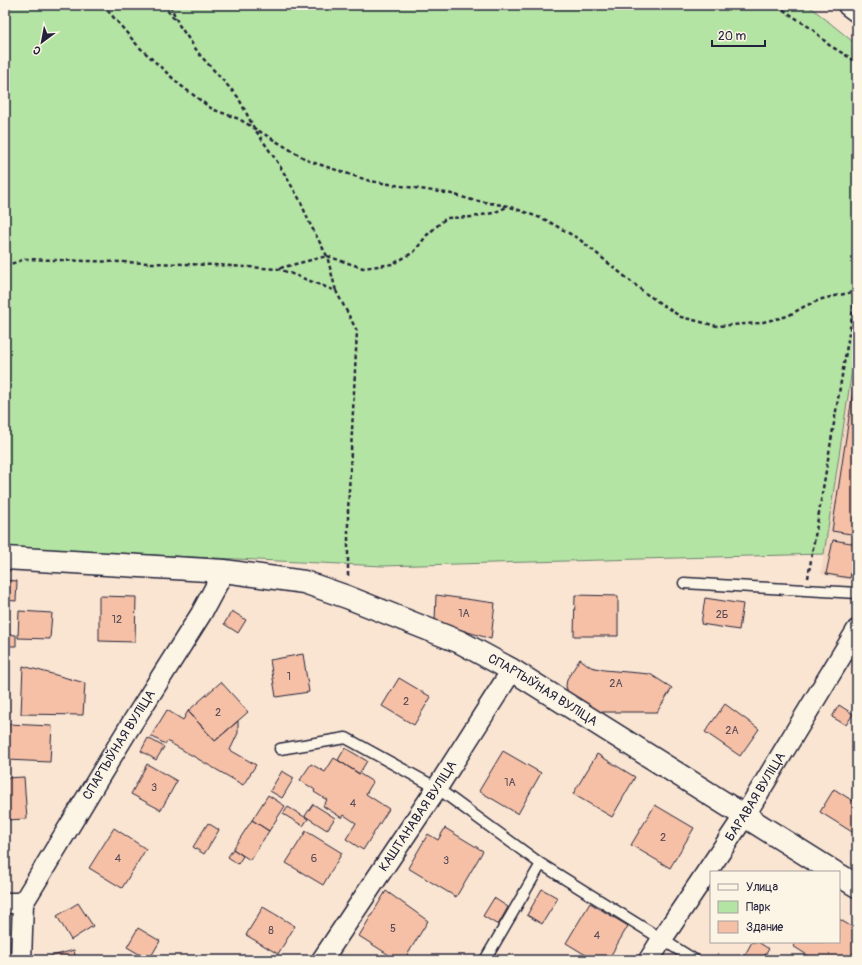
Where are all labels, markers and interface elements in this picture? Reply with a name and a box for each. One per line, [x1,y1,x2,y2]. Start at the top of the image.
north arrow [22,22,62,62]
scale bar [712,22,765,48]
text: 20 m [718,29,747,44]
text: С [30,43,43,57]
house number: 1А [458,607,470,620]
house number: 2Б [716,608,728,621]
house number: 12 [112,613,122,626]
street label: СПАРТЫЎНАЯ ВУЛІЦА [485,650,601,730]
house number: 1 [287,670,291,683]
house number: 2А [609,677,623,690]
street label: СПАРТЫЎНАЯ ВУЛІЦА [79,687,159,803]
house number: 2 [403,695,409,708]
house number: 2 [215,706,221,719]
house number: 2А [725,724,739,737]
street label: БАРАВАЯ ВУЛІЦА [722,749,789,844]
street label: КАШТАНАВАЯ ВУЛІЦА [376,757,461,874]
house number: 1А [504,776,516,789]
house number: 3 [151,781,157,794]
house number: 4 [350,797,357,810]
house number: 2 [660,831,666,844]
house number: 4 [115,852,122,865]
house number: 6 [311,852,317,865]
house number: 3 [443,854,449,867]
legend [710,871,840,943]
text: Улица [746,880,778,895]
text: Парк [746,900,771,915]
text: Здание [746,920,783,935]
house number: 5 [390,922,396,935]
house number: 8 [268,924,274,937]
house number: 4 [594,929,601,942]

